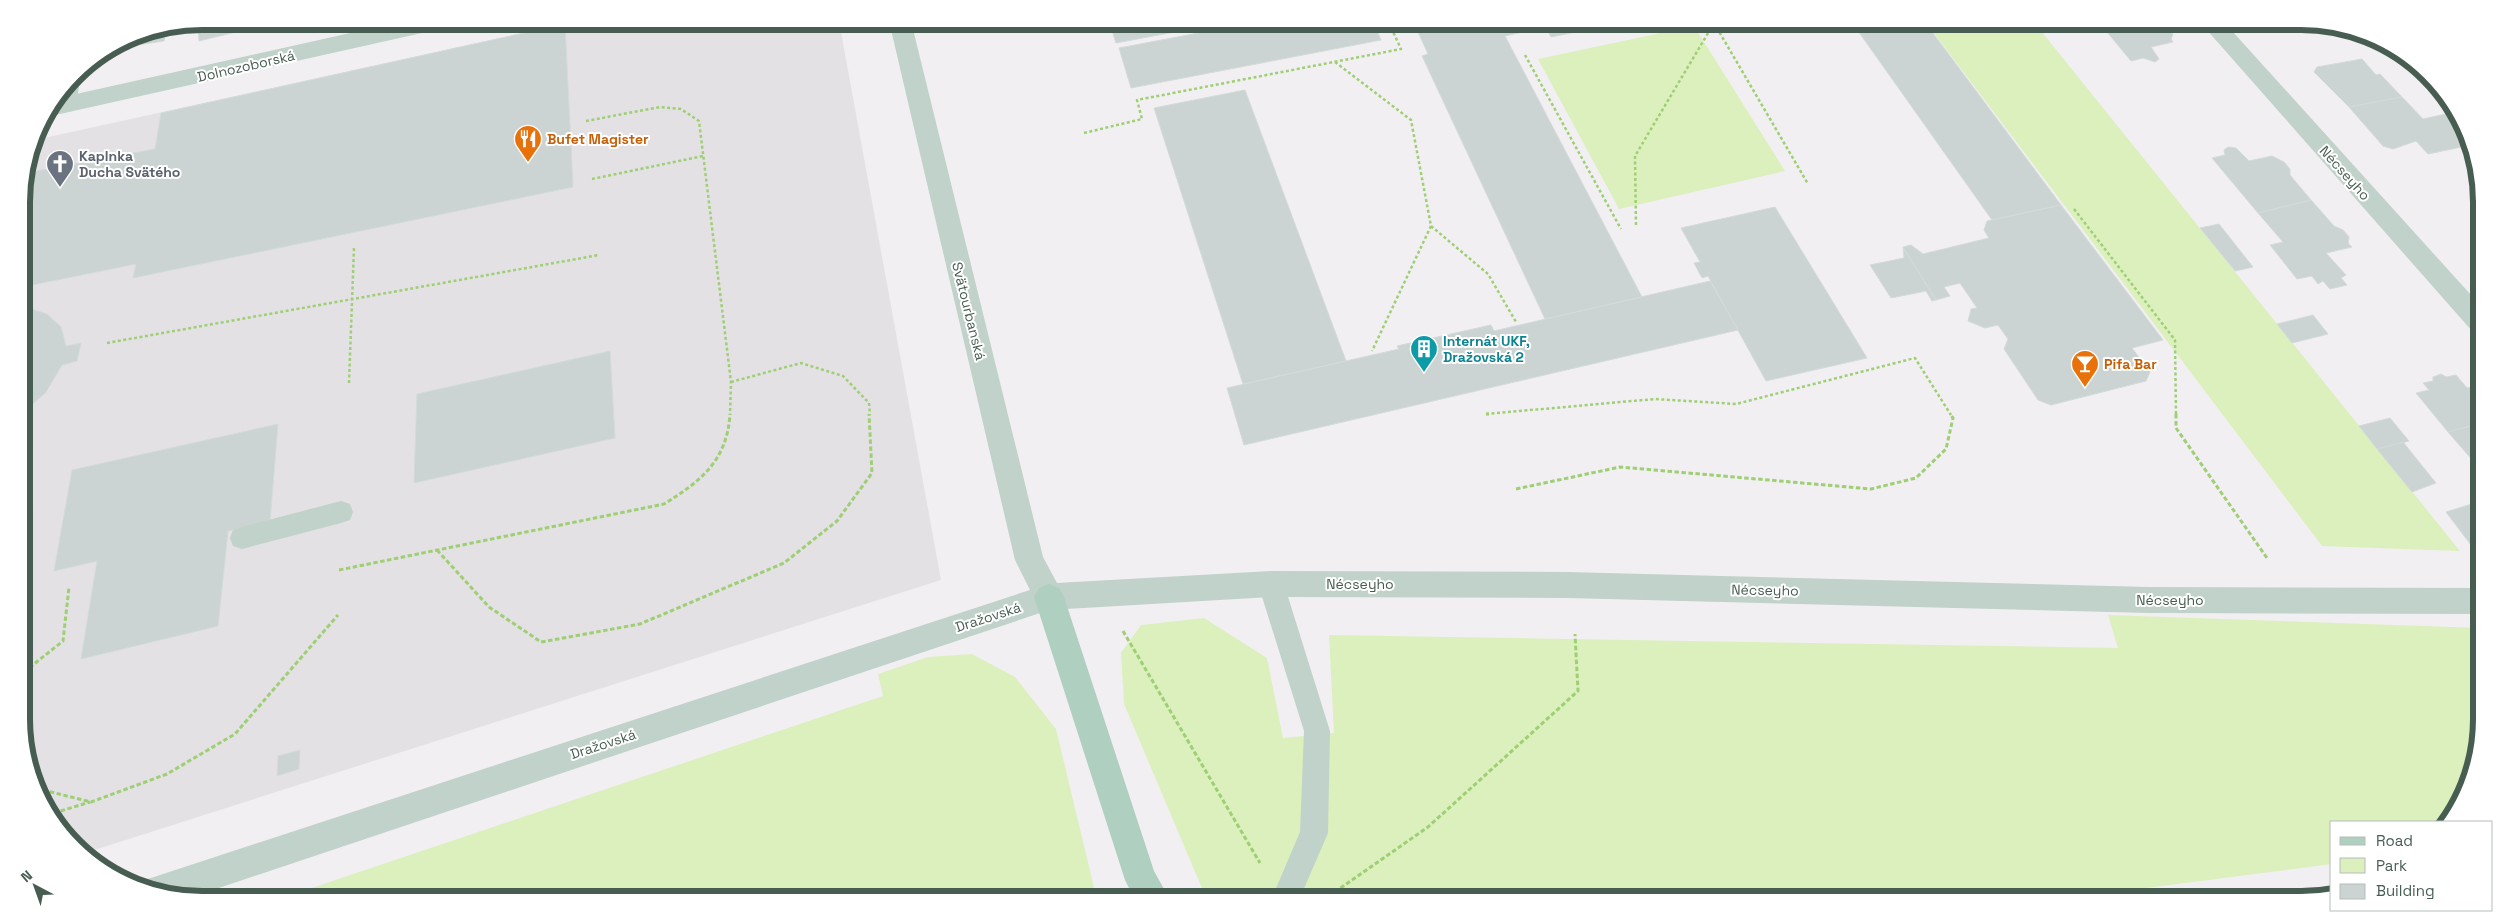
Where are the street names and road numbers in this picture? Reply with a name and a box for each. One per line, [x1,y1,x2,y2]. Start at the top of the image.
street label: Dolnozoborská [195,46,297,86]
street label: Nécseyho [2316,142,2374,204]
street label: Svätourbanská [948,260,990,362]
street label: Nécseyho [1326,575,1394,593]
street label: Nécseyho [1731,580,1799,600]
street label: Nécseyho [2136,591,2204,609]
street label: Dražovská [953,598,1023,636]
street label: Dražovská [568,725,638,763]

